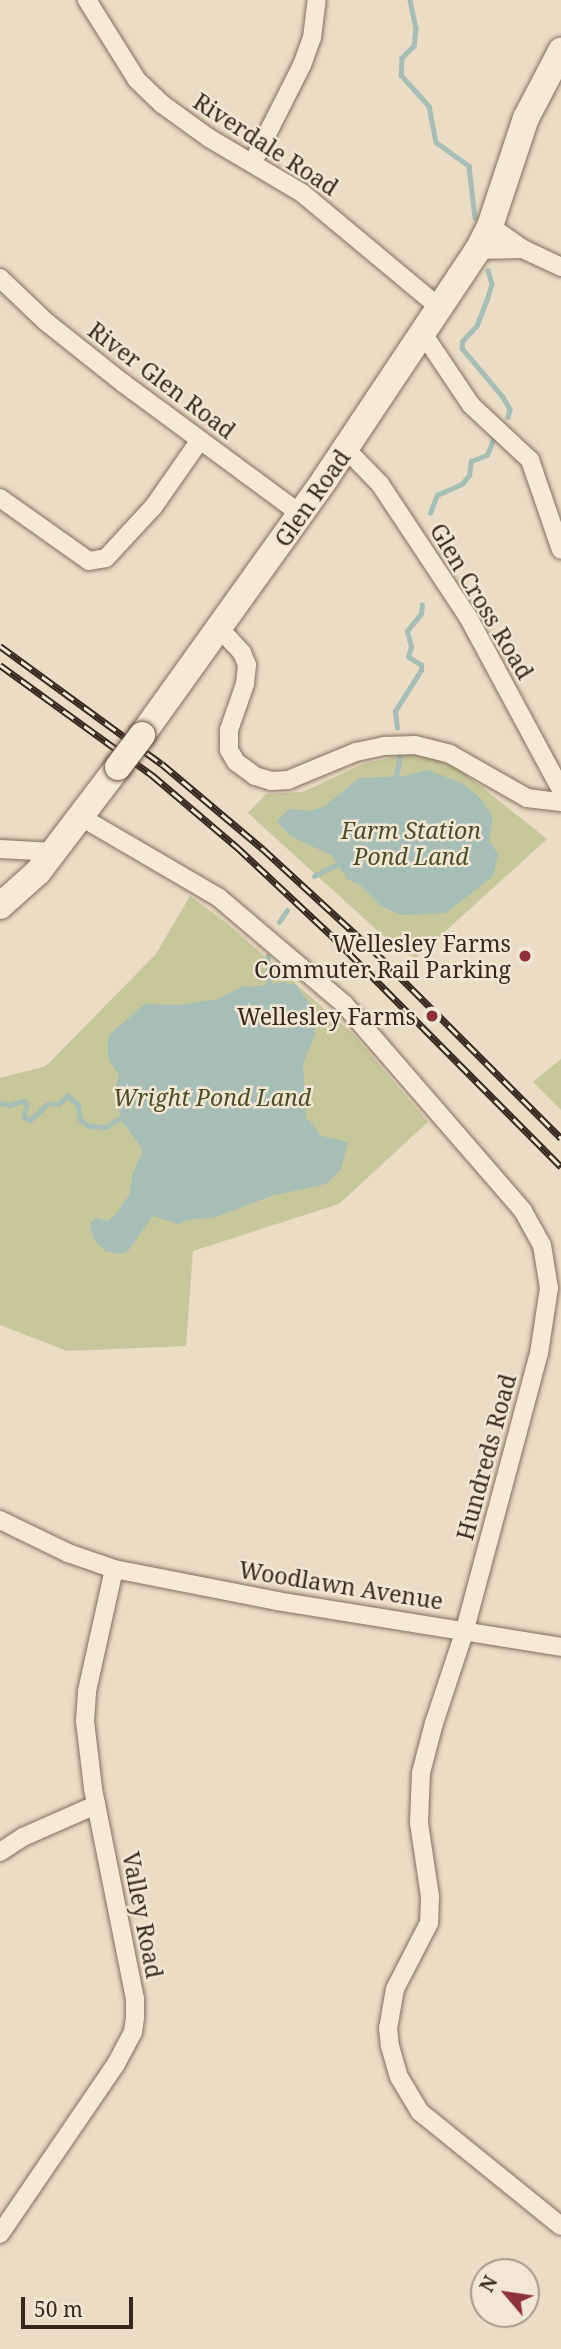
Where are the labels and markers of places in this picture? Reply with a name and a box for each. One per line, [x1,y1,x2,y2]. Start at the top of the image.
place label: Wellesley Farms Commuter Rail Parking [254,929,511,983]
marker: Wellesley Farms Commuter Rail Parking [517,948,533,964]
place label: Wellesley Farms [237,1002,416,1030]
marker: Wellesley Farms [422,1006,442,1026]

